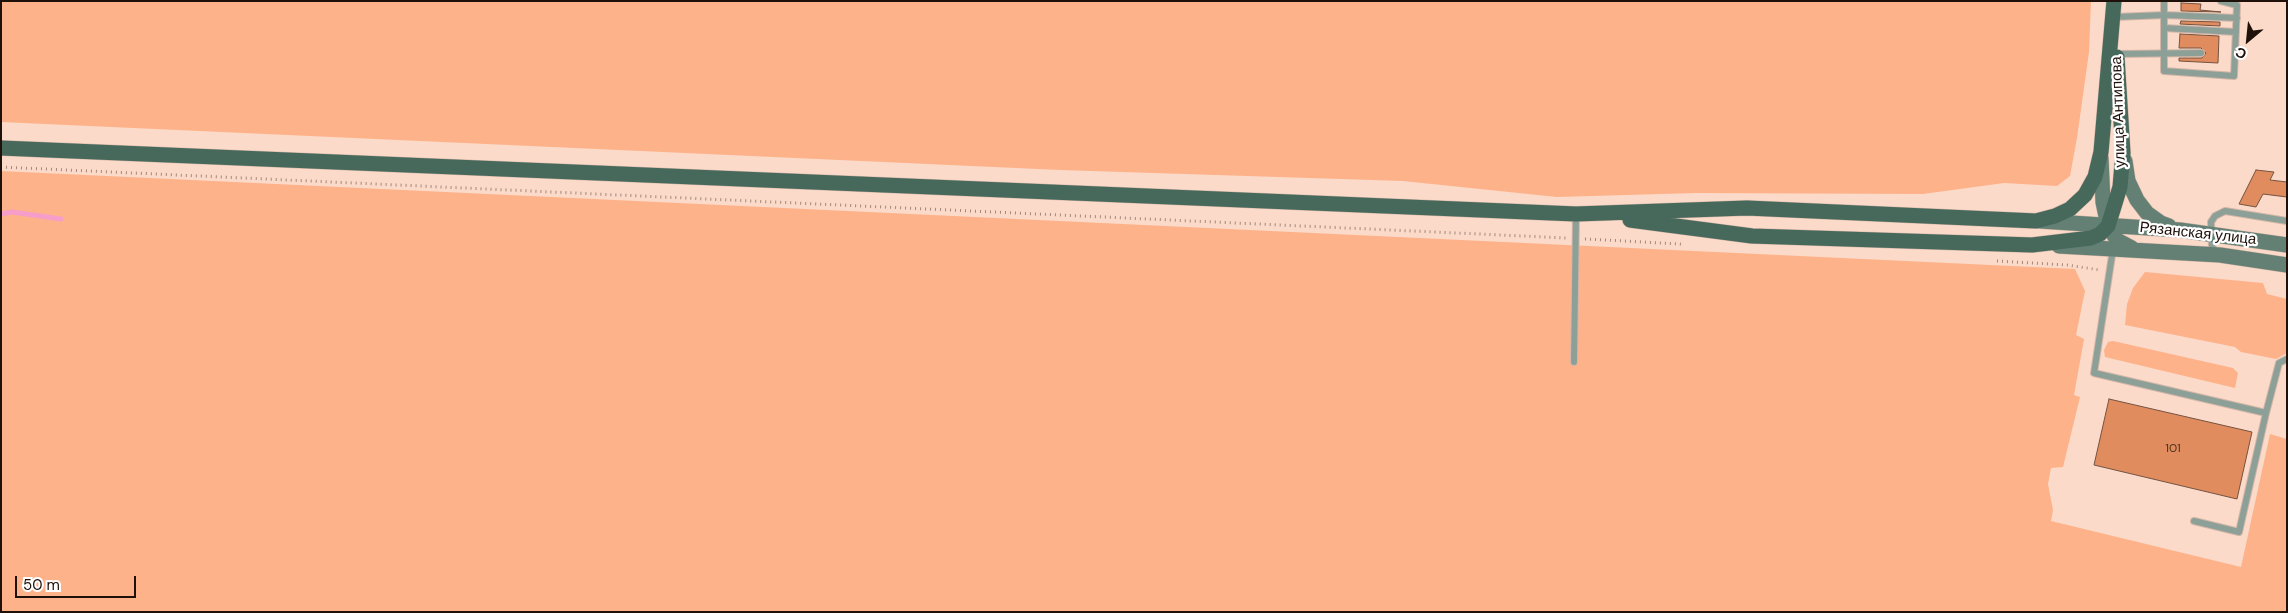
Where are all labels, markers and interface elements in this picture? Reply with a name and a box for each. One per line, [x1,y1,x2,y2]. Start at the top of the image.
north arrow [2223,15,2273,65]
text: С [2232,43,2250,64]
street label: улица Антипова [2108,56,2130,168]
street label: Рязанская улица [2139,219,2257,249]
house number: 101 [2165,442,2181,456]
scale bar [18,566,139,598]
text: 50 m [23,575,60,595]

